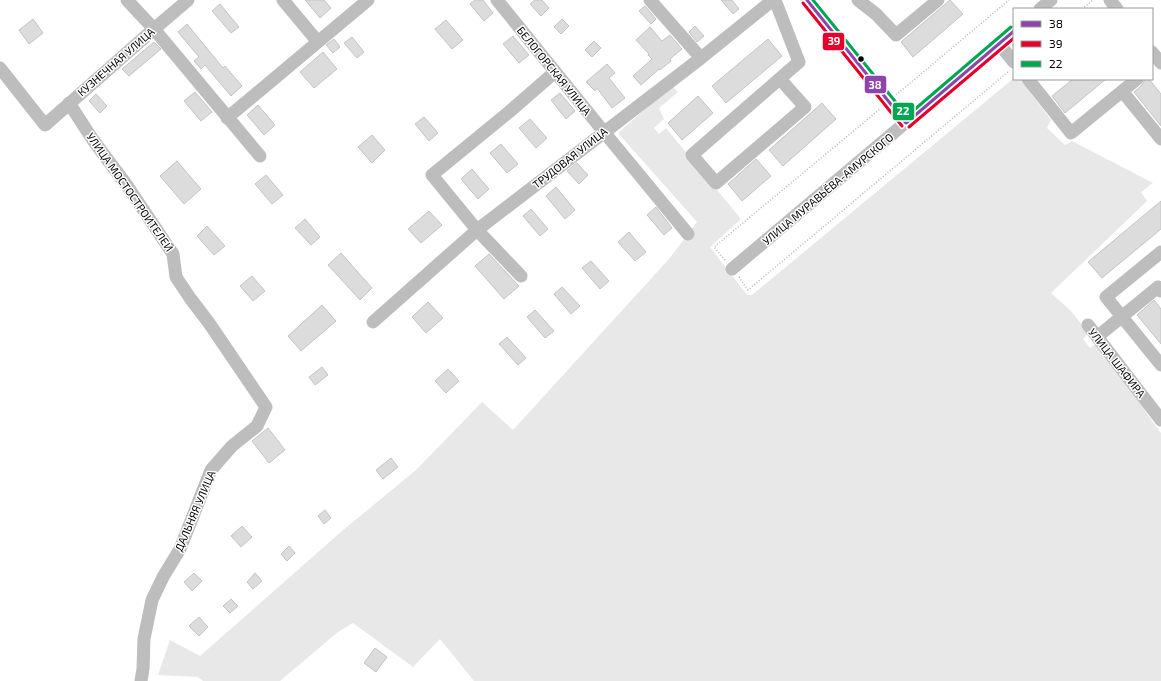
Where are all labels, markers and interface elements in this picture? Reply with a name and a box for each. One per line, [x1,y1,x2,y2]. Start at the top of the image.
legend [1013,8,1153,80]
text: 38 [1049,16,1063,30]
street label: БЕЛОГОРСКАЯ УЛИЦА [515,24,594,118]
street label: КУЗНЕЧНАЯ УЛИЦА [75,25,157,99]
line badge: 39 [822,32,845,51]
text: 39 [828,34,840,47]
text: 39 [1049,36,1063,50]
unlabelled marker [856,54,866,64]
text: 22 [1049,56,1063,70]
line badge: 38 [864,75,887,94]
text: 38 [868,78,882,91]
line badge: 22 [892,102,915,121]
text: 22 [897,104,909,117]
street label: ТРУДОВАЯ УЛИЦА [530,124,610,191]
street label: УЛИЦА МОСТОСТРОИТЕЛЕЙ [84,130,176,254]
street label: УЛИЦА МУРАВЬЁВА-АМУРСКОГО [760,130,896,247]
street label: УЛИЦА ШАФИРА [1086,325,1149,400]
street label: ДАЛЬНЯЯ УЛИЦА [172,468,217,553]

